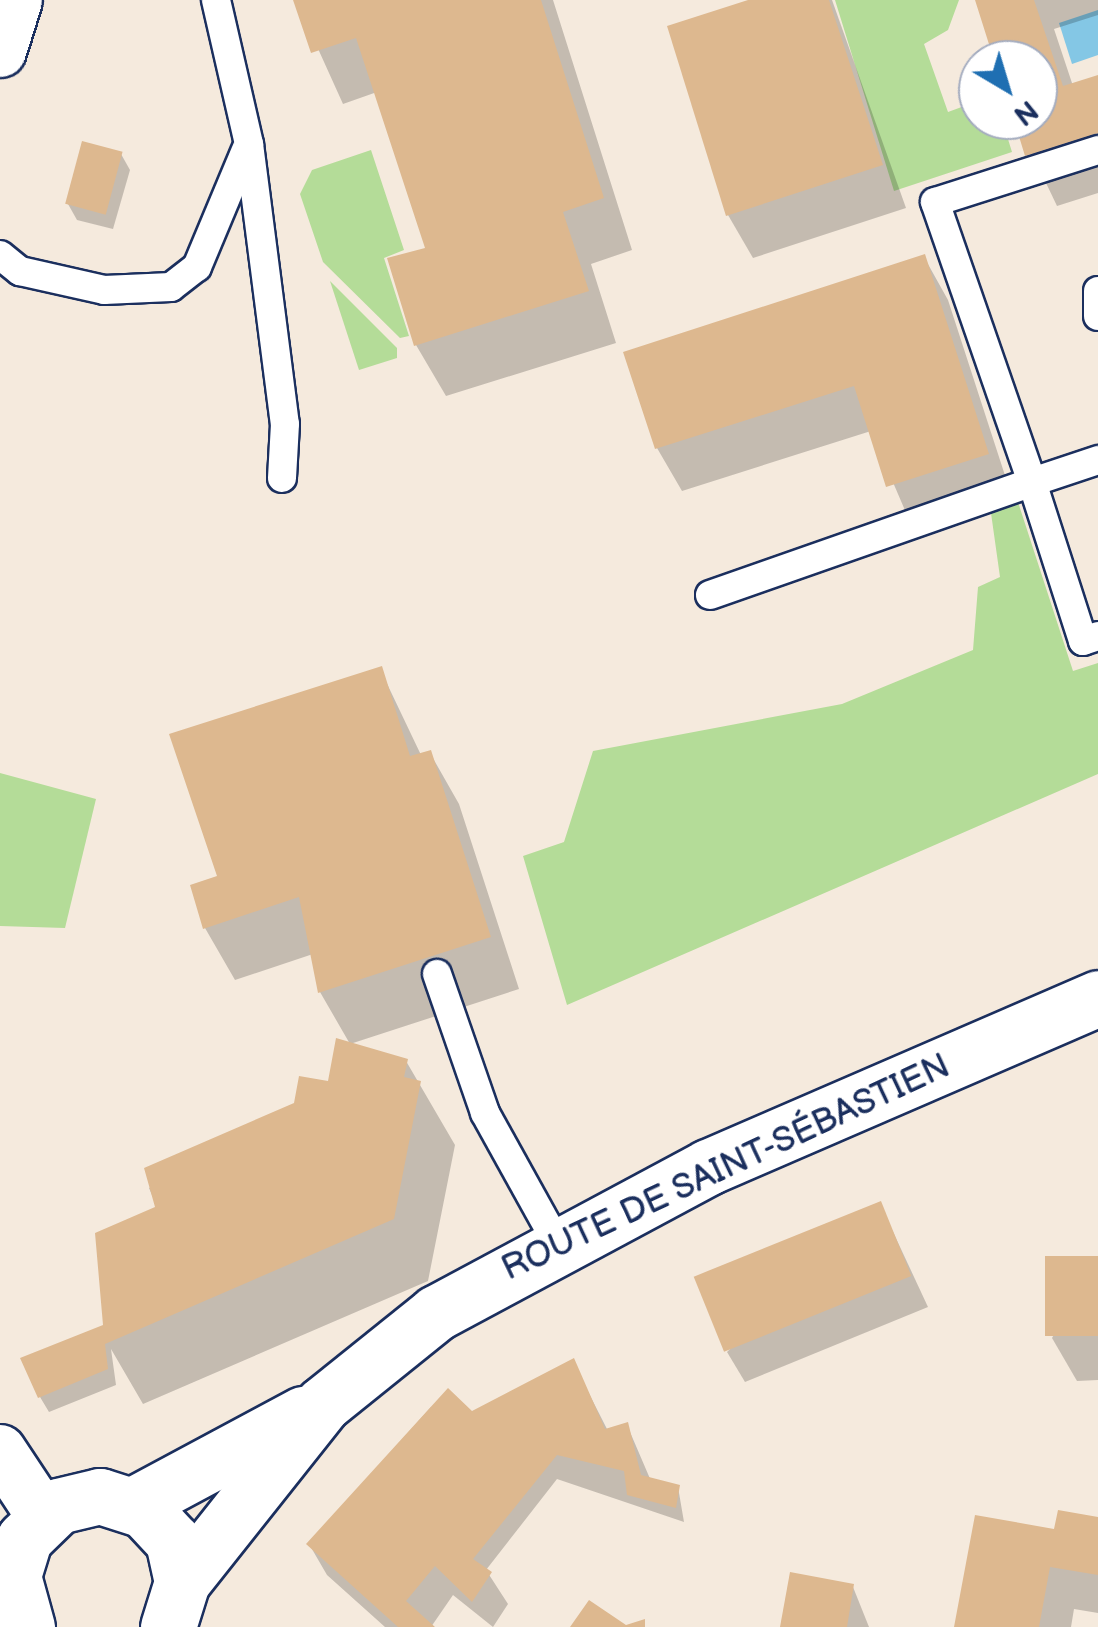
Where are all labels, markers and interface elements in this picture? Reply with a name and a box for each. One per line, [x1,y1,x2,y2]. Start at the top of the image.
north arrow [958,40,1058,140]
text: N [1007,93,1044,132]
street label: ROUTE DE SAINT-SÉBASTIEN [495,1045,957,1291]

